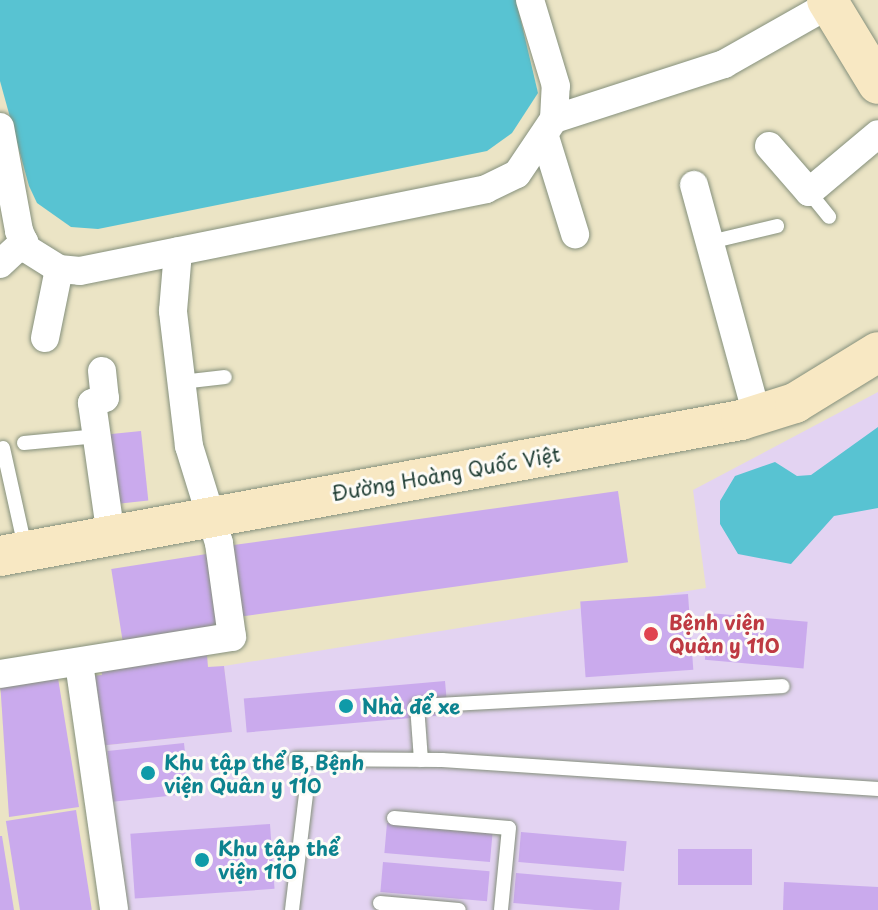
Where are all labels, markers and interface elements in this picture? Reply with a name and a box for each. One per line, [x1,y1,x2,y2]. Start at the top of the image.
street label: Đường Hoàng Quốc Việt [330,442,562,506]
place label: Bệnh viện Quân y 110 [669,610,780,657]
marker: Bệnh viện Quân y 110 [640,623,662,645]
place label: Nhà để xe [362,694,462,718]
marker: Nhà để xe [337,697,355,715]
place label: Khu tập thể B, Bệnh viện Quân y 110 [164,750,365,797]
marker: Khu tập thể B, Bệnh viện Quân y 110 [139,764,157,782]
place label: Khu tập thể viện 110 [218,836,338,883]
marker: Khu tập thể viện 110 [193,851,211,869]

